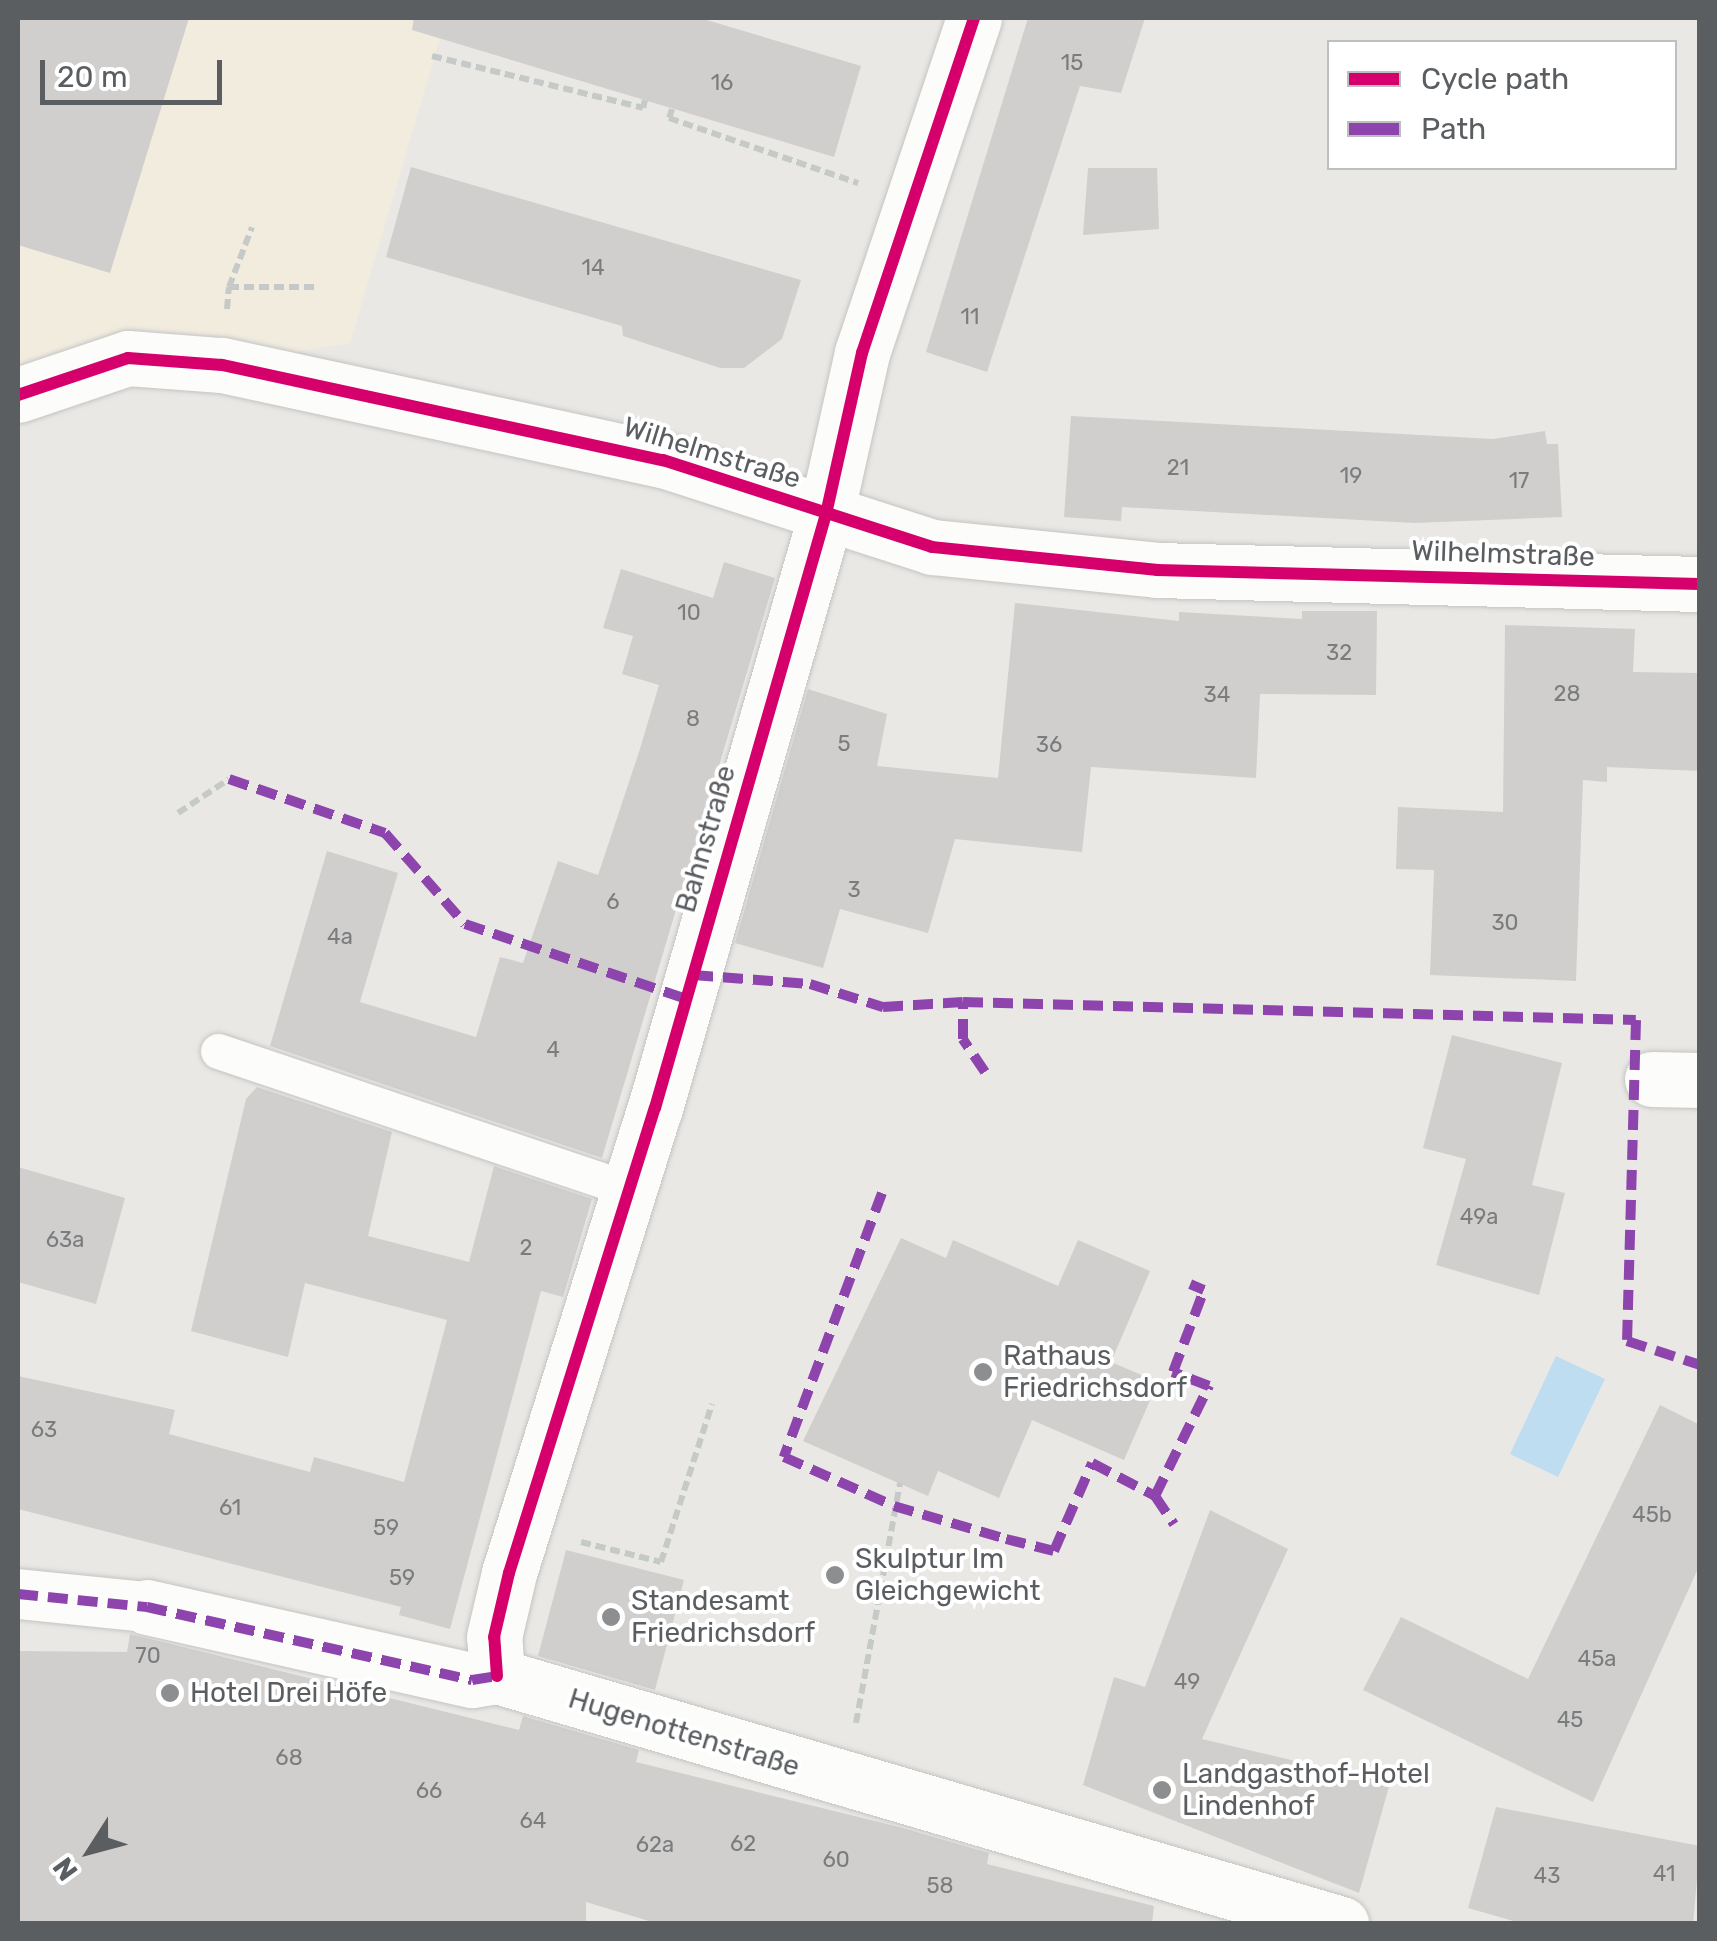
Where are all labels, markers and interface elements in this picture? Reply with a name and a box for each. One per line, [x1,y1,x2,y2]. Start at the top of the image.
scale bar [45,40,228,102]
legend [1327,40,1677,170]
house number: 15 [1061,50,1083,76]
text: 20 m [57,59,128,95]
text: Cycle path [1421,61,1569,97]
house number: 16 [711,70,733,96]
text: Path [1421,111,1486,147]
house number: 14 [581,255,605,281]
house number: 11 [961,304,979,330]
street label: Wilhelmstraße [619,410,805,496]
house number: 21 [1167,455,1189,481]
house number: 19 [1340,463,1362,489]
house number: 17 [1509,468,1529,494]
street label: Wilhelmstraße [1411,534,1595,574]
house number: 10 [677,600,701,626]
house number: 32 [1326,640,1352,666]
house number: 28 [1554,681,1580,707]
house number: 34 [1204,682,1230,708]
house number: 8 [686,706,700,732]
house number: 5 [837,731,851,757]
house number: 36 [1036,732,1062,758]
street label: Bahnstraße [669,762,743,916]
house number: 3 [847,877,861,903]
house number: 6 [606,889,620,915]
house number: 30 [1491,910,1519,936]
house number: 4a [327,924,353,950]
house number: 4 [546,1037,560,1063]
house number: 49a [1460,1204,1498,1230]
house number: 63a [46,1227,84,1253]
house number: 2 [520,1235,532,1261]
place label: Rathaus Friedrichsdorf [1003,1339,1187,1405]
marker: Rathaus Friedrichsdorf [972,1361,994,1383]
house number: 63 [31,1417,57,1443]
house number: 61 [219,1495,241,1521]
house number: 45b [1632,1502,1672,1528]
house number: 59 [373,1515,399,1541]
place label: Skulptur Im Gleichgewicht [855,1542,1040,1608]
marker: Skulptur Im Gleichgewicht [824,1564,846,1586]
house number: 59 [389,1565,415,1591]
place label: Standesamt Friedrichsdorf [631,1584,815,1650]
marker: Standesamt Friedrichsdorf [600,1606,622,1628]
house number: 70 [135,1643,161,1669]
house number: 45a [1578,1646,1616,1672]
house number: 49 [1174,1669,1200,1695]
place label: Hotel Drei Höfe [190,1676,387,1710]
marker: Hotel Drei Höfe [159,1682,181,1704]
street label: Hugenottenstraße [564,1682,804,1784]
house number: 45 [1557,1707,1583,1733]
house number: 68 [275,1745,303,1771]
place label: Landgasthof-Hotel Lindenhof [1182,1757,1430,1823]
house number: 66 [416,1778,442,1804]
marker: Landgasthof-Hotel Lindenhof [1151,1779,1173,1801]
north arrow [40,1801,140,1901]
house number: 64 [520,1808,546,1834]
house number: 62 [730,1831,756,1857]
house number: 62a [636,1832,674,1858]
house number: 60 [822,1847,850,1873]
text: N [46,1851,85,1887]
house number: 41 [1653,1861,1675,1887]
house number: 43 [1534,1863,1560,1889]
house number: 58 [926,1873,954,1899]

